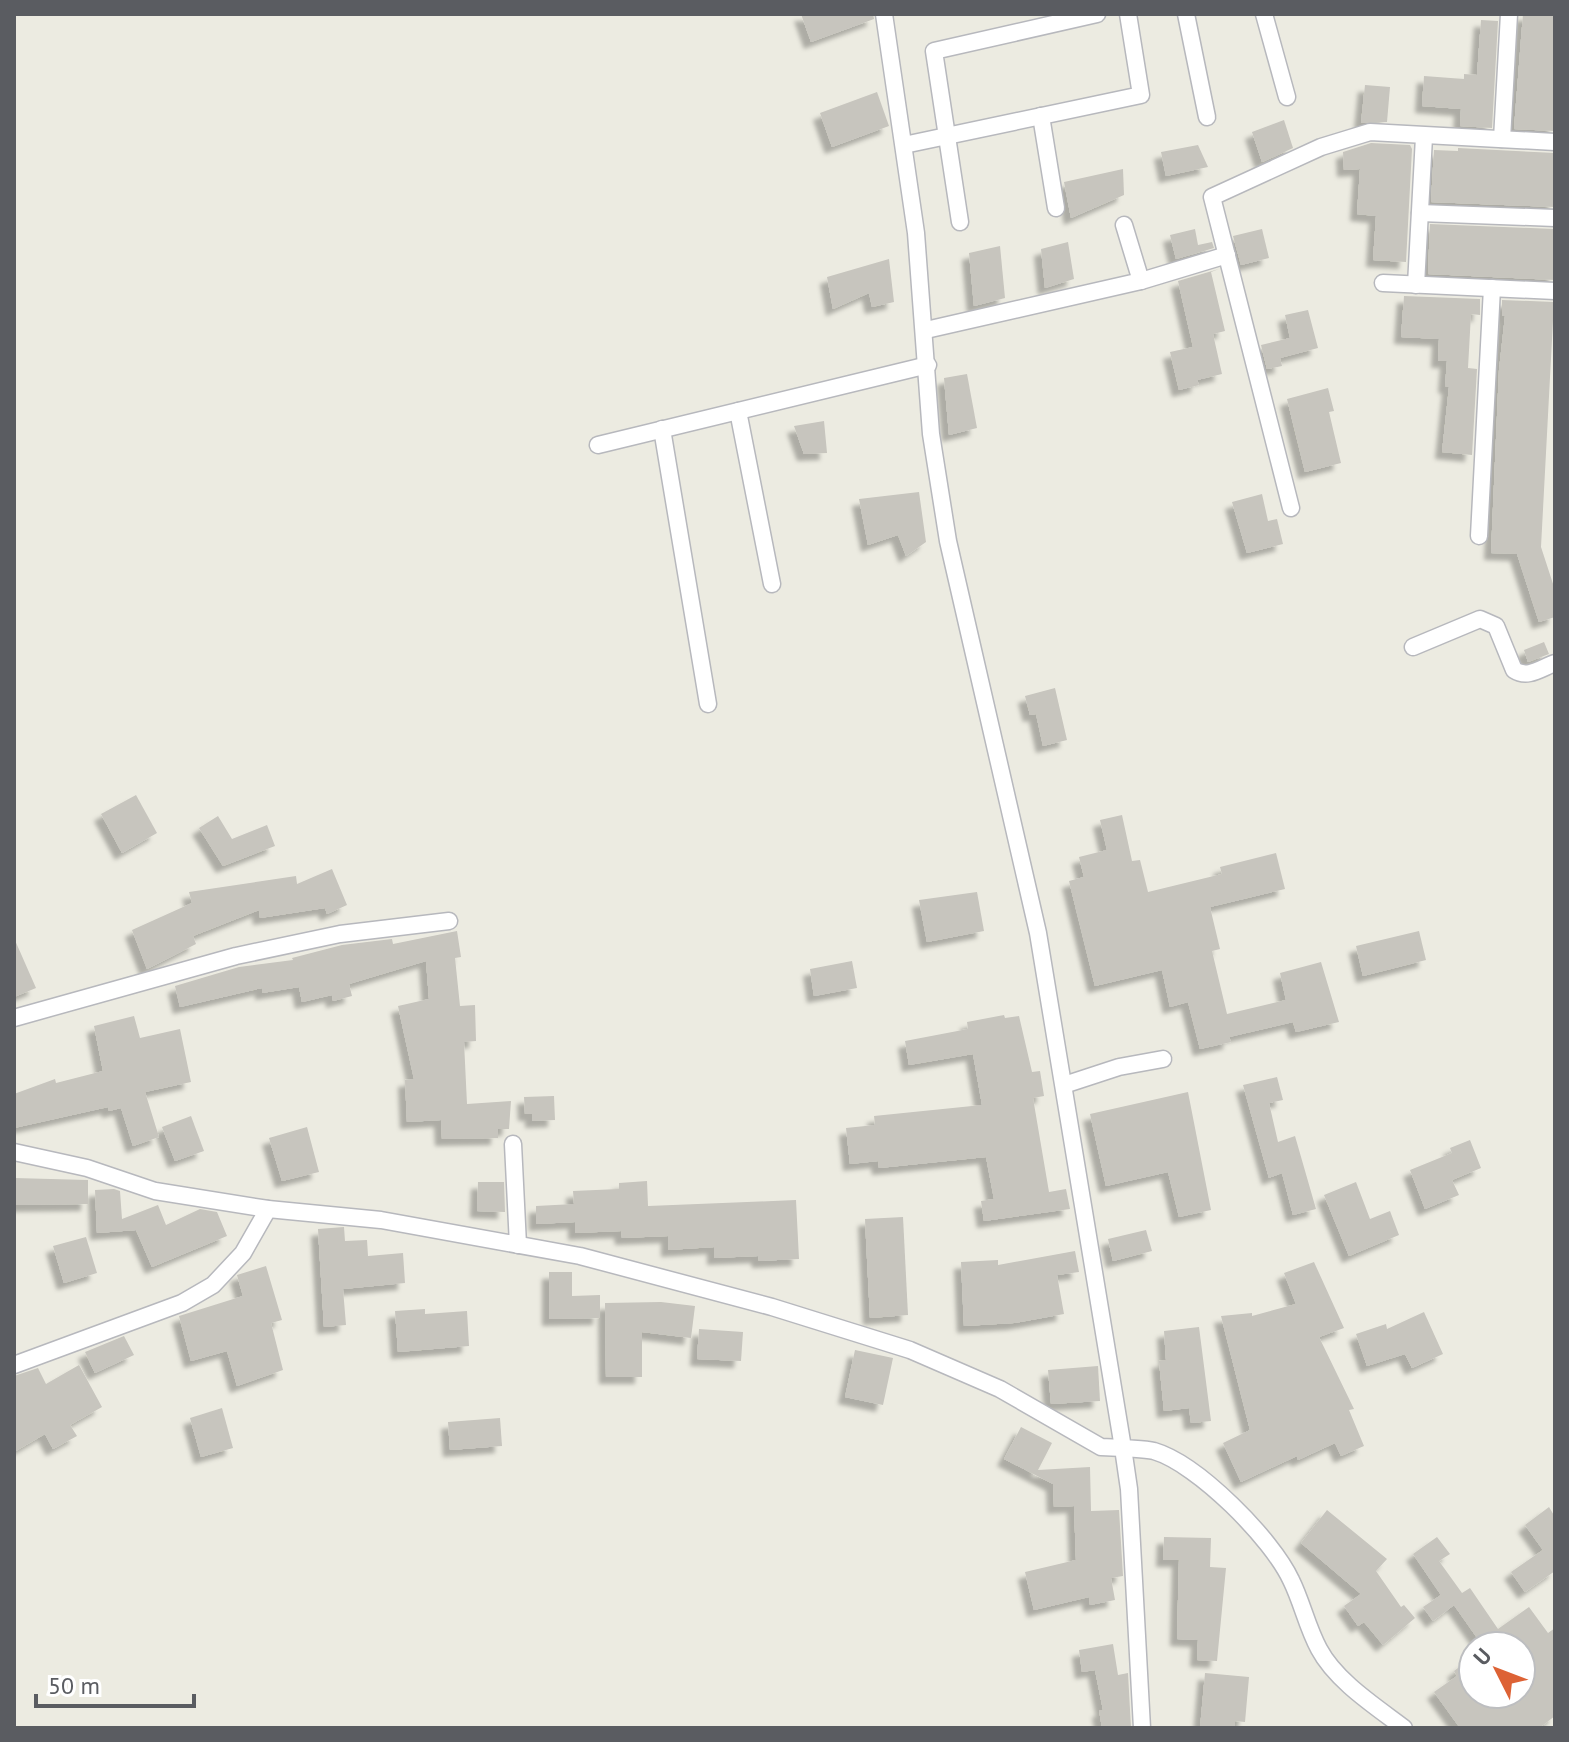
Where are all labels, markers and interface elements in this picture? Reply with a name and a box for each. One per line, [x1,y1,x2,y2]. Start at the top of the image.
north arrow [1457,1630,1537,1710]
text: U [1467,1642,1497,1671]
scale bar [36,1658,194,1708]
text: 50 m [48,1670,100,1701]

